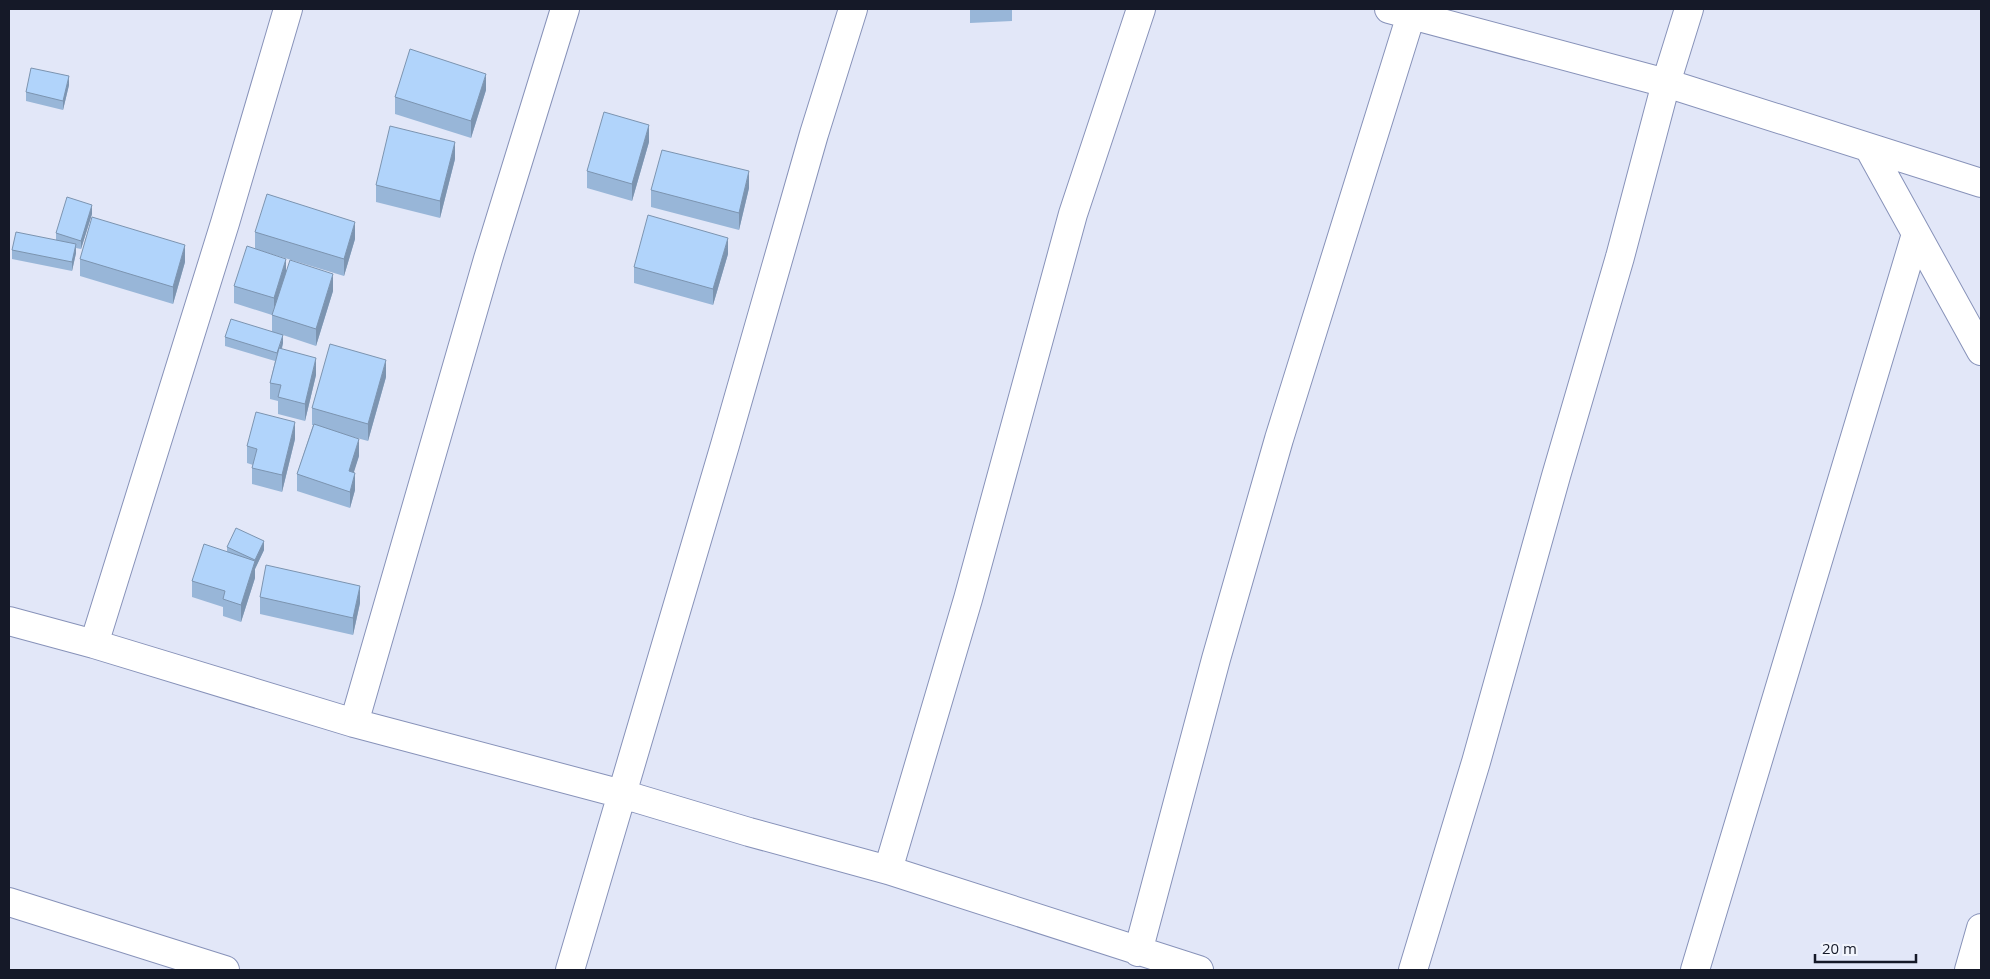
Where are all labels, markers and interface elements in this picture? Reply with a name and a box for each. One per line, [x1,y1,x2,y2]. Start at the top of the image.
scale bar [1815,932,1916,964]
text: 20 m [1822,938,1857,958]

